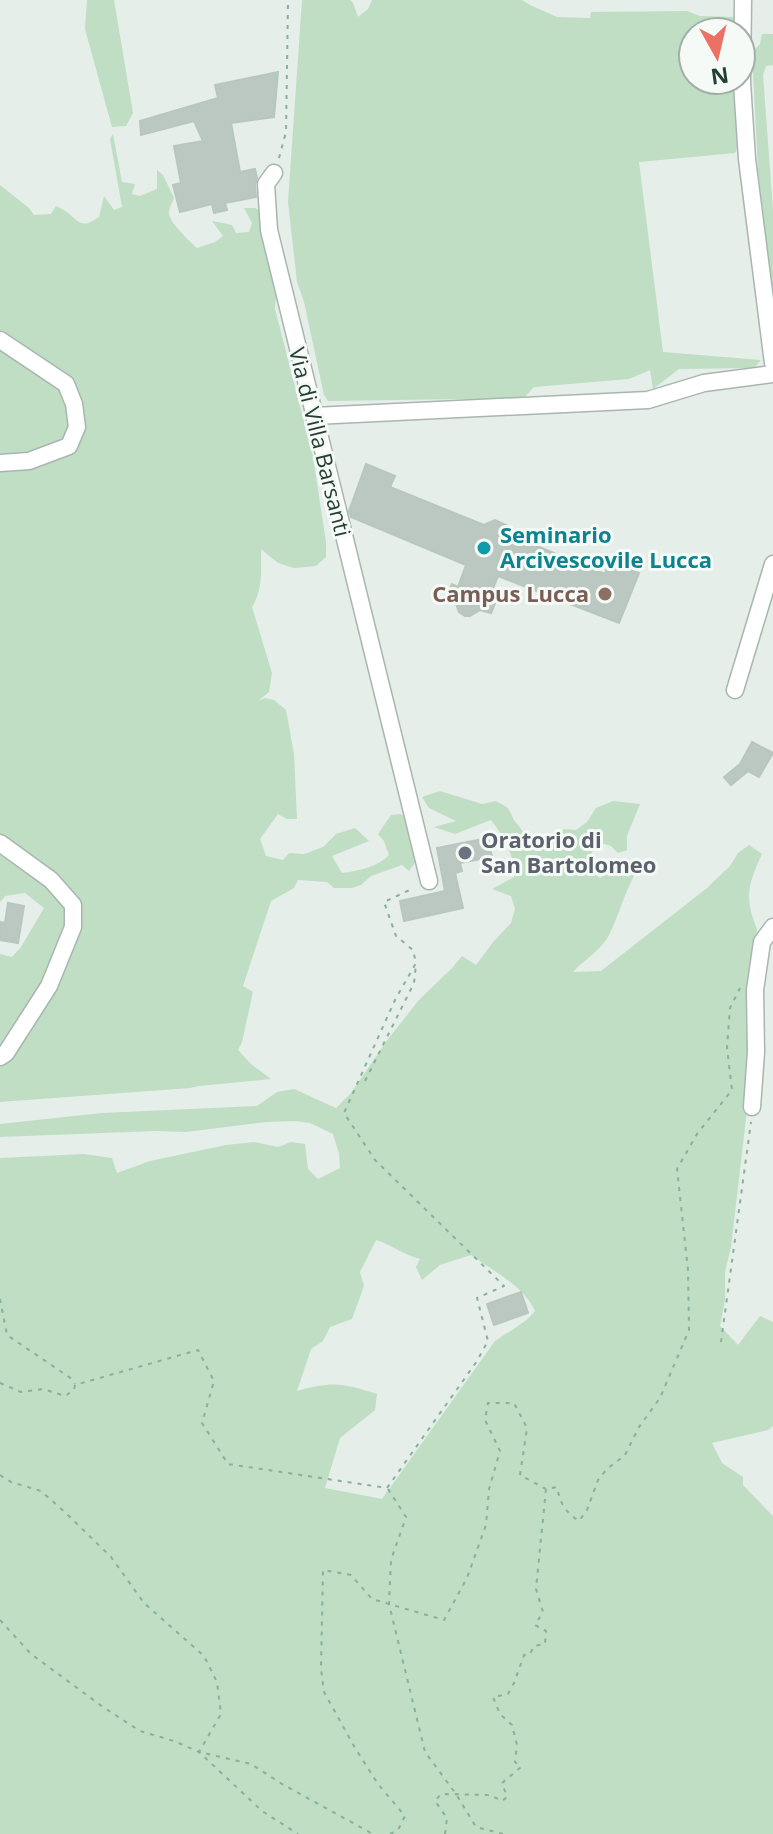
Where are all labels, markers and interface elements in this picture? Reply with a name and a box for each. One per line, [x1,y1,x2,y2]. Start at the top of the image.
north arrow [677,16,757,96]
text: N [709,61,731,93]
street label: Via di Villa Barsanti [283,344,359,540]
place label: Seminario Arcivescovile Lucca [500,519,712,574]
marker: Seminario Arcivescovile Lucca [475,539,493,557]
place label: Campus Lucca [432,578,589,608]
marker: Campus Lucca [596,585,614,603]
place label: Oratorio di San Bartolomeo [481,824,656,879]
marker: Oratorio di San Bartolomeo [456,844,474,862]

